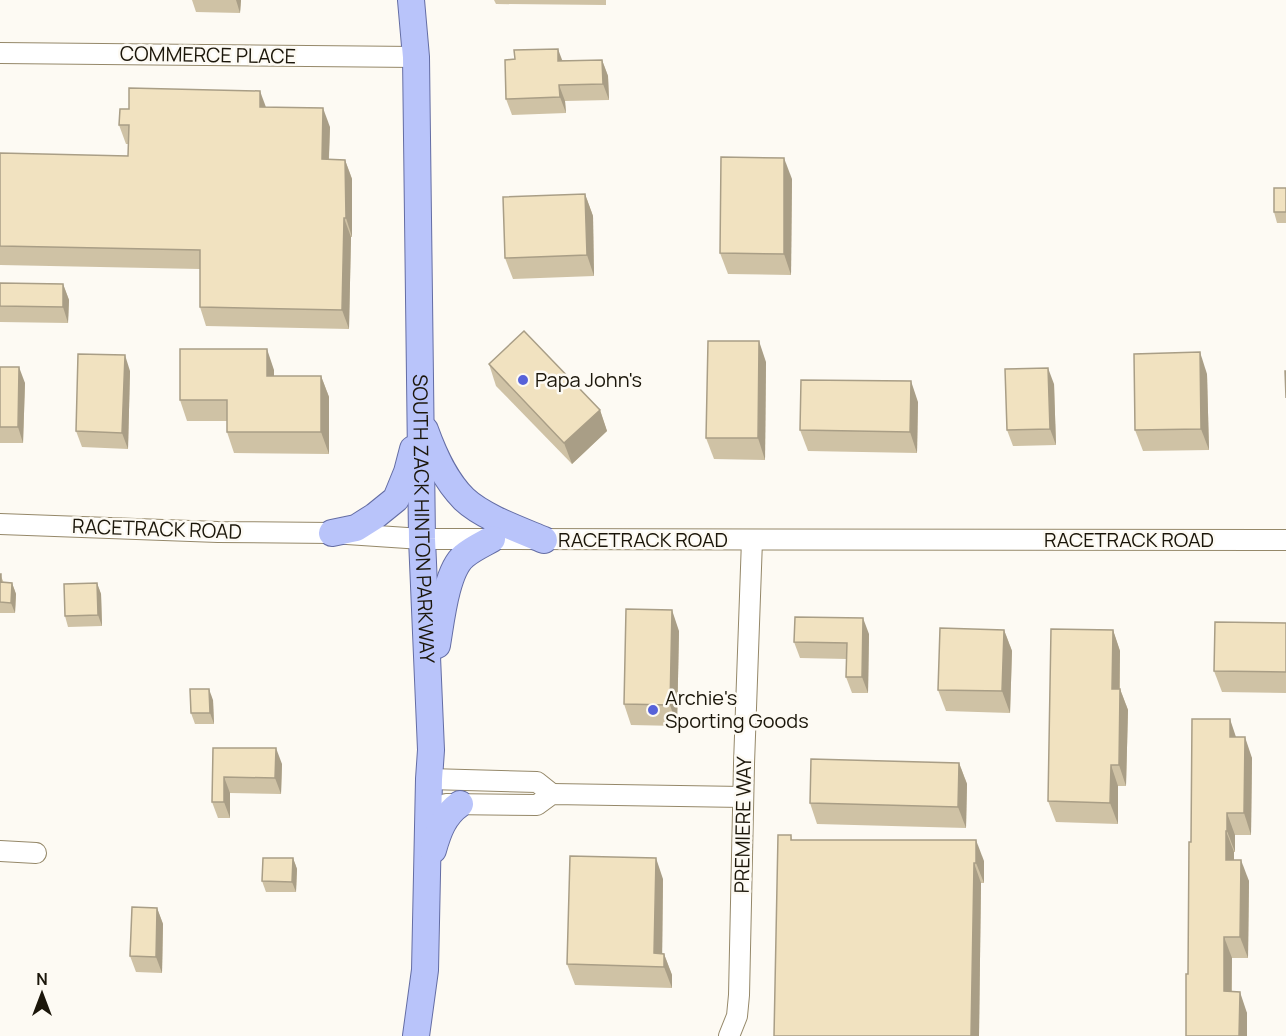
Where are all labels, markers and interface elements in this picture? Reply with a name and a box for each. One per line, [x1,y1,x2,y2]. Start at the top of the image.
street label: COMMERCE PLACE [120,39,296,70]
place label: Papa John's [535,366,642,393]
marker: Papa John's [516,373,530,387]
street label: SOUTH ZACK HINTON PARKWAY [407,374,441,665]
street label: RACETRACK ROAD [72,512,242,545]
street label: RACETRACK ROAD [558,526,728,553]
street label: RACETRACK ROAD [1044,526,1214,553]
place label: Archie's Sporting Goods [665,684,809,734]
marker: Archie's Sporting Goods [646,703,660,717]
street label: PREMIERE WAY [728,755,757,894]
north arrow [12,964,72,1024]
text: N [36,968,48,990]

